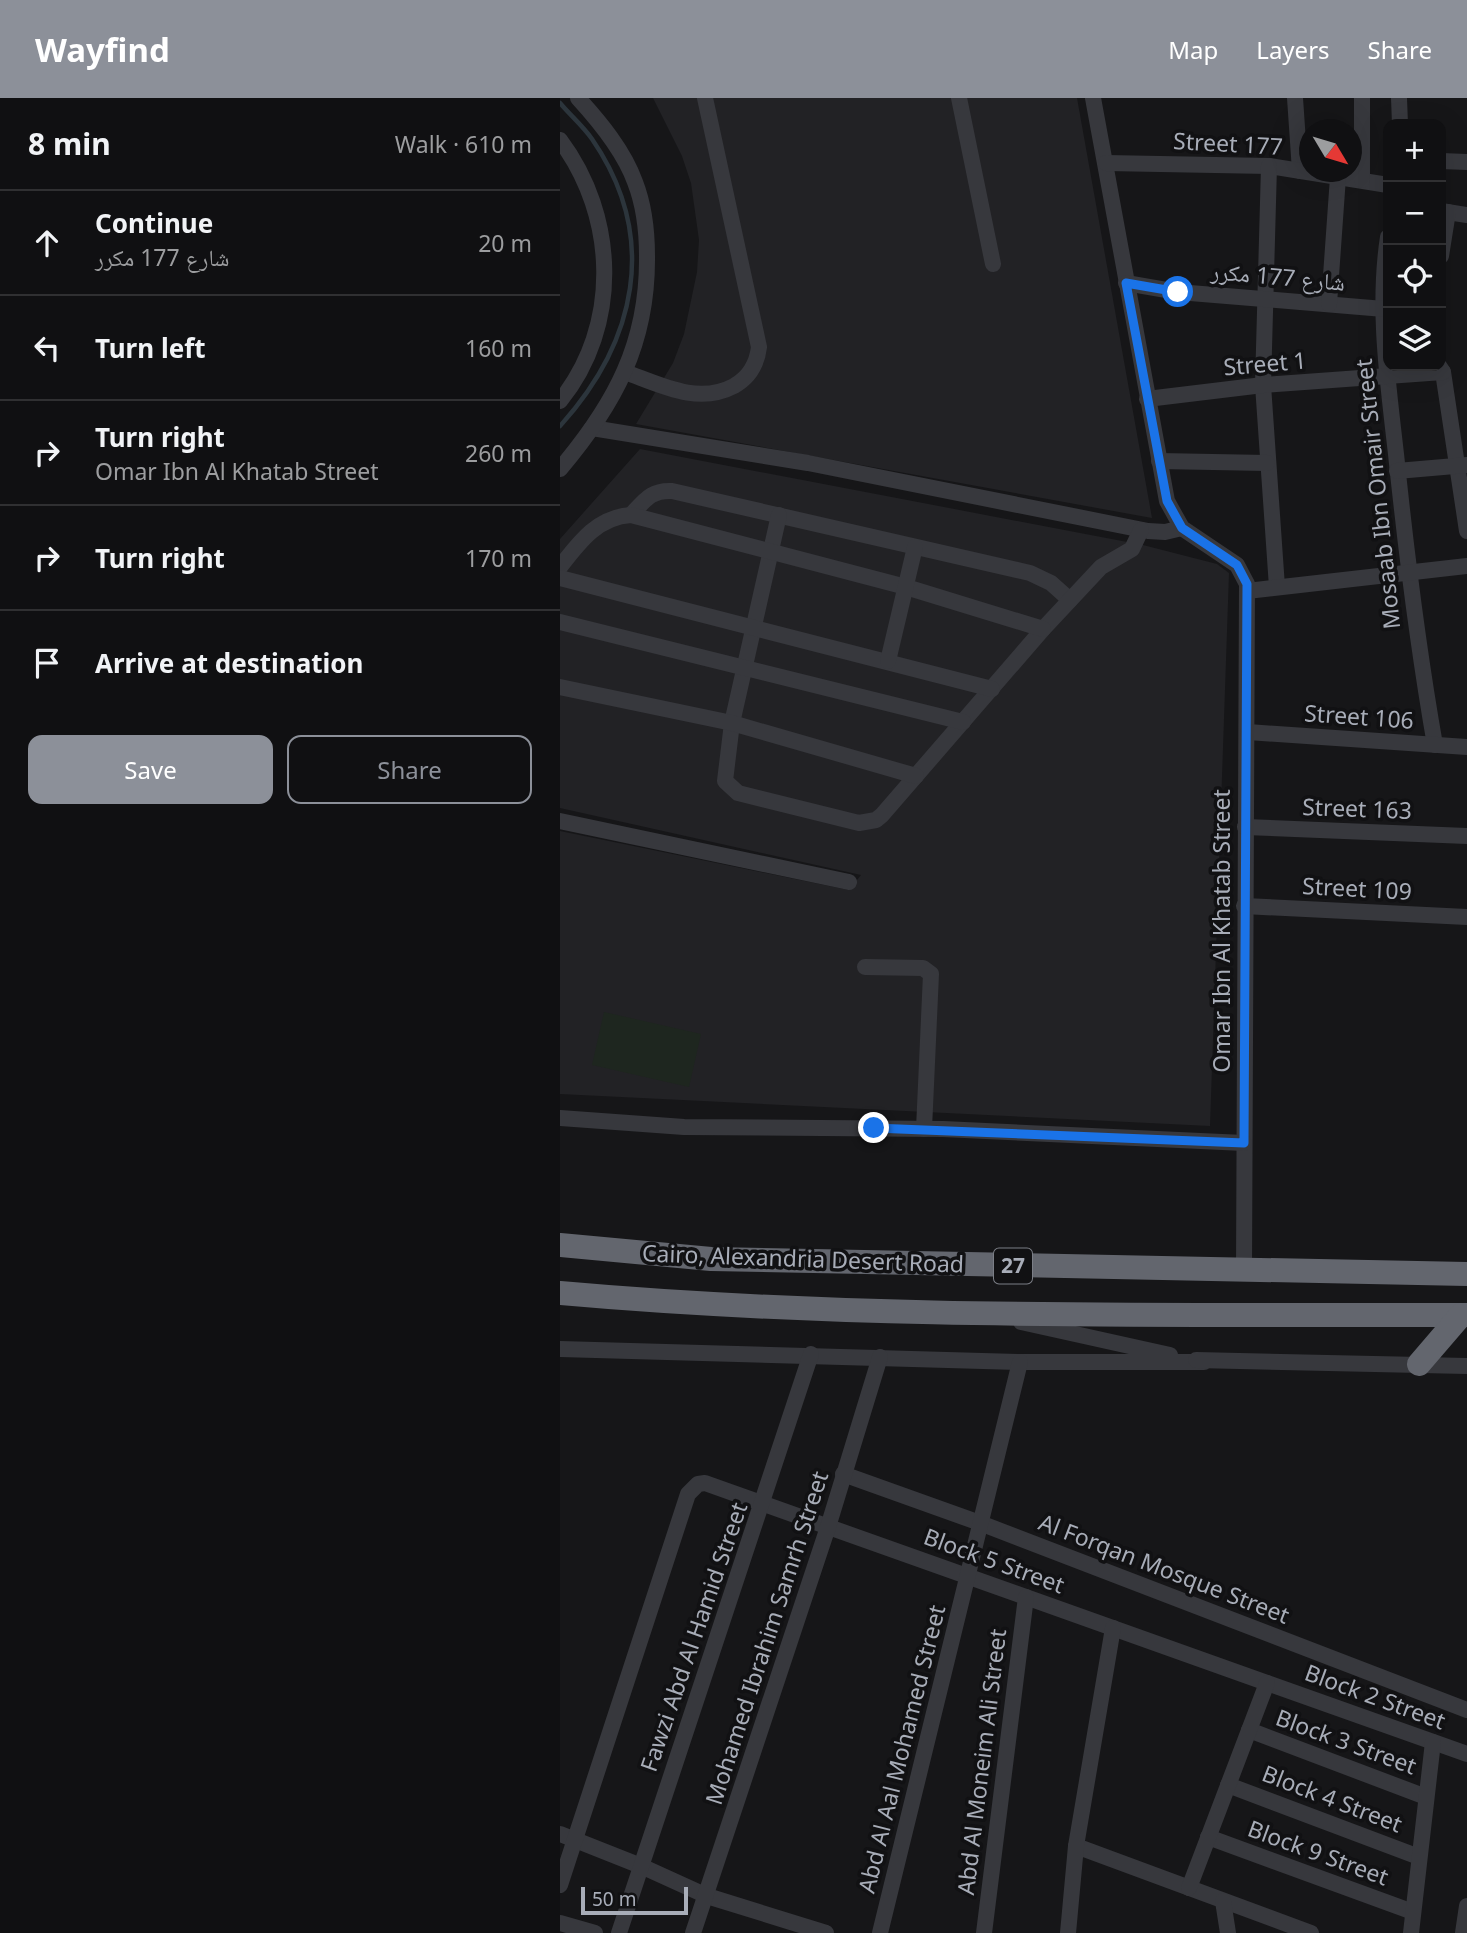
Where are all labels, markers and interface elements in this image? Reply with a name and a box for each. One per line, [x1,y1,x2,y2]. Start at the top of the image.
text: Wayfind [35,27,170,72]
text: Map [1168,33,1218,66]
text: Layers [1256,33,1330,66]
text: Share [1368,33,1432,66]
north arrow [1299,119,1362,182]
map controls [1383,119,1446,371]
button: + [1383,119,1446,182]
text: 8 min [28,123,111,164]
street label: Street 177 [1172,124,1284,162]
text: Walk · 610 m [395,128,532,160]
button: − [1383,182,1446,245]
text: Continue [95,205,213,241]
icon: ahead [28,224,66,262]
text: 20 m [478,227,532,259]
text: شارع 177 مكرر [95,241,229,273]
button: locate [1383,245,1446,308]
street label: شارع 177 مكرر [1209,254,1346,298]
route start [1162,276,1193,307]
button: layers [1383,308,1446,371]
icon: left [28,329,66,367]
text: Turn left [95,330,206,366]
text: 160 m [465,332,532,364]
street label: Street 1 [1222,343,1308,383]
street label: Mosaab Ibn Omair Street [1347,357,1407,631]
text: Turn right [95,419,225,455]
icon: right [28,434,66,472]
text: 260 m [465,437,532,469]
text: Omar Ibn Al Khatab Street [95,455,379,487]
icon: right [28,539,66,577]
text: Turn right [95,540,225,576]
text: 170 m [465,542,532,574]
icon: arrive [28,644,66,682]
text: Arrive at destination [95,645,364,681]
street label: Street 106 [1303,696,1415,736]
button: Save [28,735,273,804]
button: Share [287,735,532,804]
street label: Omar Ibn Al Khatab Street [1205,789,1237,1073]
street label: Street 163 [1302,790,1412,826]
street label: Street 109 [1301,869,1413,907]
route end [858,1112,889,1143]
street label: Cairo, Alexandria Desert Road [641,1236,965,1280]
road number: 27 [994,1248,1032,1284]
street label: Mohamed Ibrahim Samrh Street [697,1467,835,1809]
street label: Fawzi Abd Al Hamid Street [632,1498,754,1776]
street label: Al Forqan Mosque Street [1034,1505,1294,1631]
street label: Block 5 Street [920,1520,1069,1600]
street label: Abd Al Aal Mohamed Street [850,1601,952,1896]
street label: Abd Al Moneim Ali Street [949,1627,1013,1897]
street label: Block 2 Street [1301,1656,1450,1736]
street label: Block 3 Street [1272,1701,1421,1781]
street label: Block 4 Street [1258,1757,1407,1839]
street label: Block 9 Street [1244,1812,1393,1892]
scale bar [581,1884,688,1916]
text: 50 m [592,1886,636,1912]

